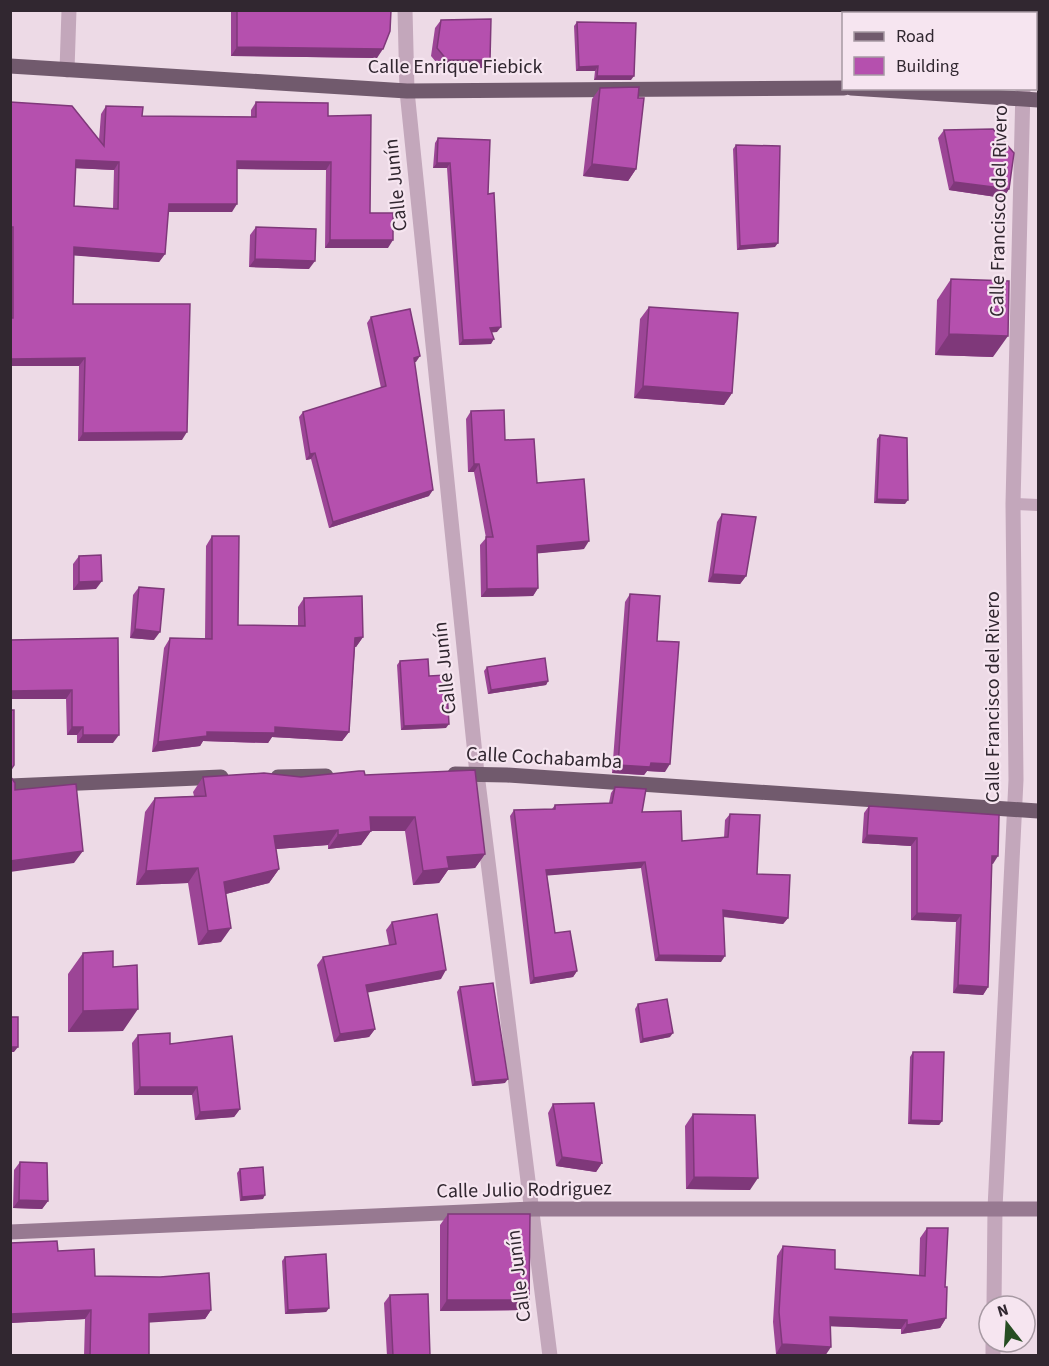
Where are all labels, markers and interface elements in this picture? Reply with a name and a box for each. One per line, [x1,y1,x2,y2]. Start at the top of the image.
legend [842,12,1037,90]
text: Road [896,24,935,49]
street label: Calle Enrique Fiebick [368,53,542,81]
text: Building [896,54,959,79]
street label: Calle Francisco del Rivero [983,105,1015,317]
street label: Calle Junín [377,137,415,233]
street label: Calle Francisco del Rivero [979,591,1007,803]
street label: Calle Junín [426,620,464,716]
street label: Calle Cochabamba [465,740,623,776]
street label: Calle Julio Rodriguez [436,1174,612,1206]
street label: Calle Junín [499,1228,539,1324]
north arrow [977,1294,1037,1354]
text: N [995,1299,1011,1323]

